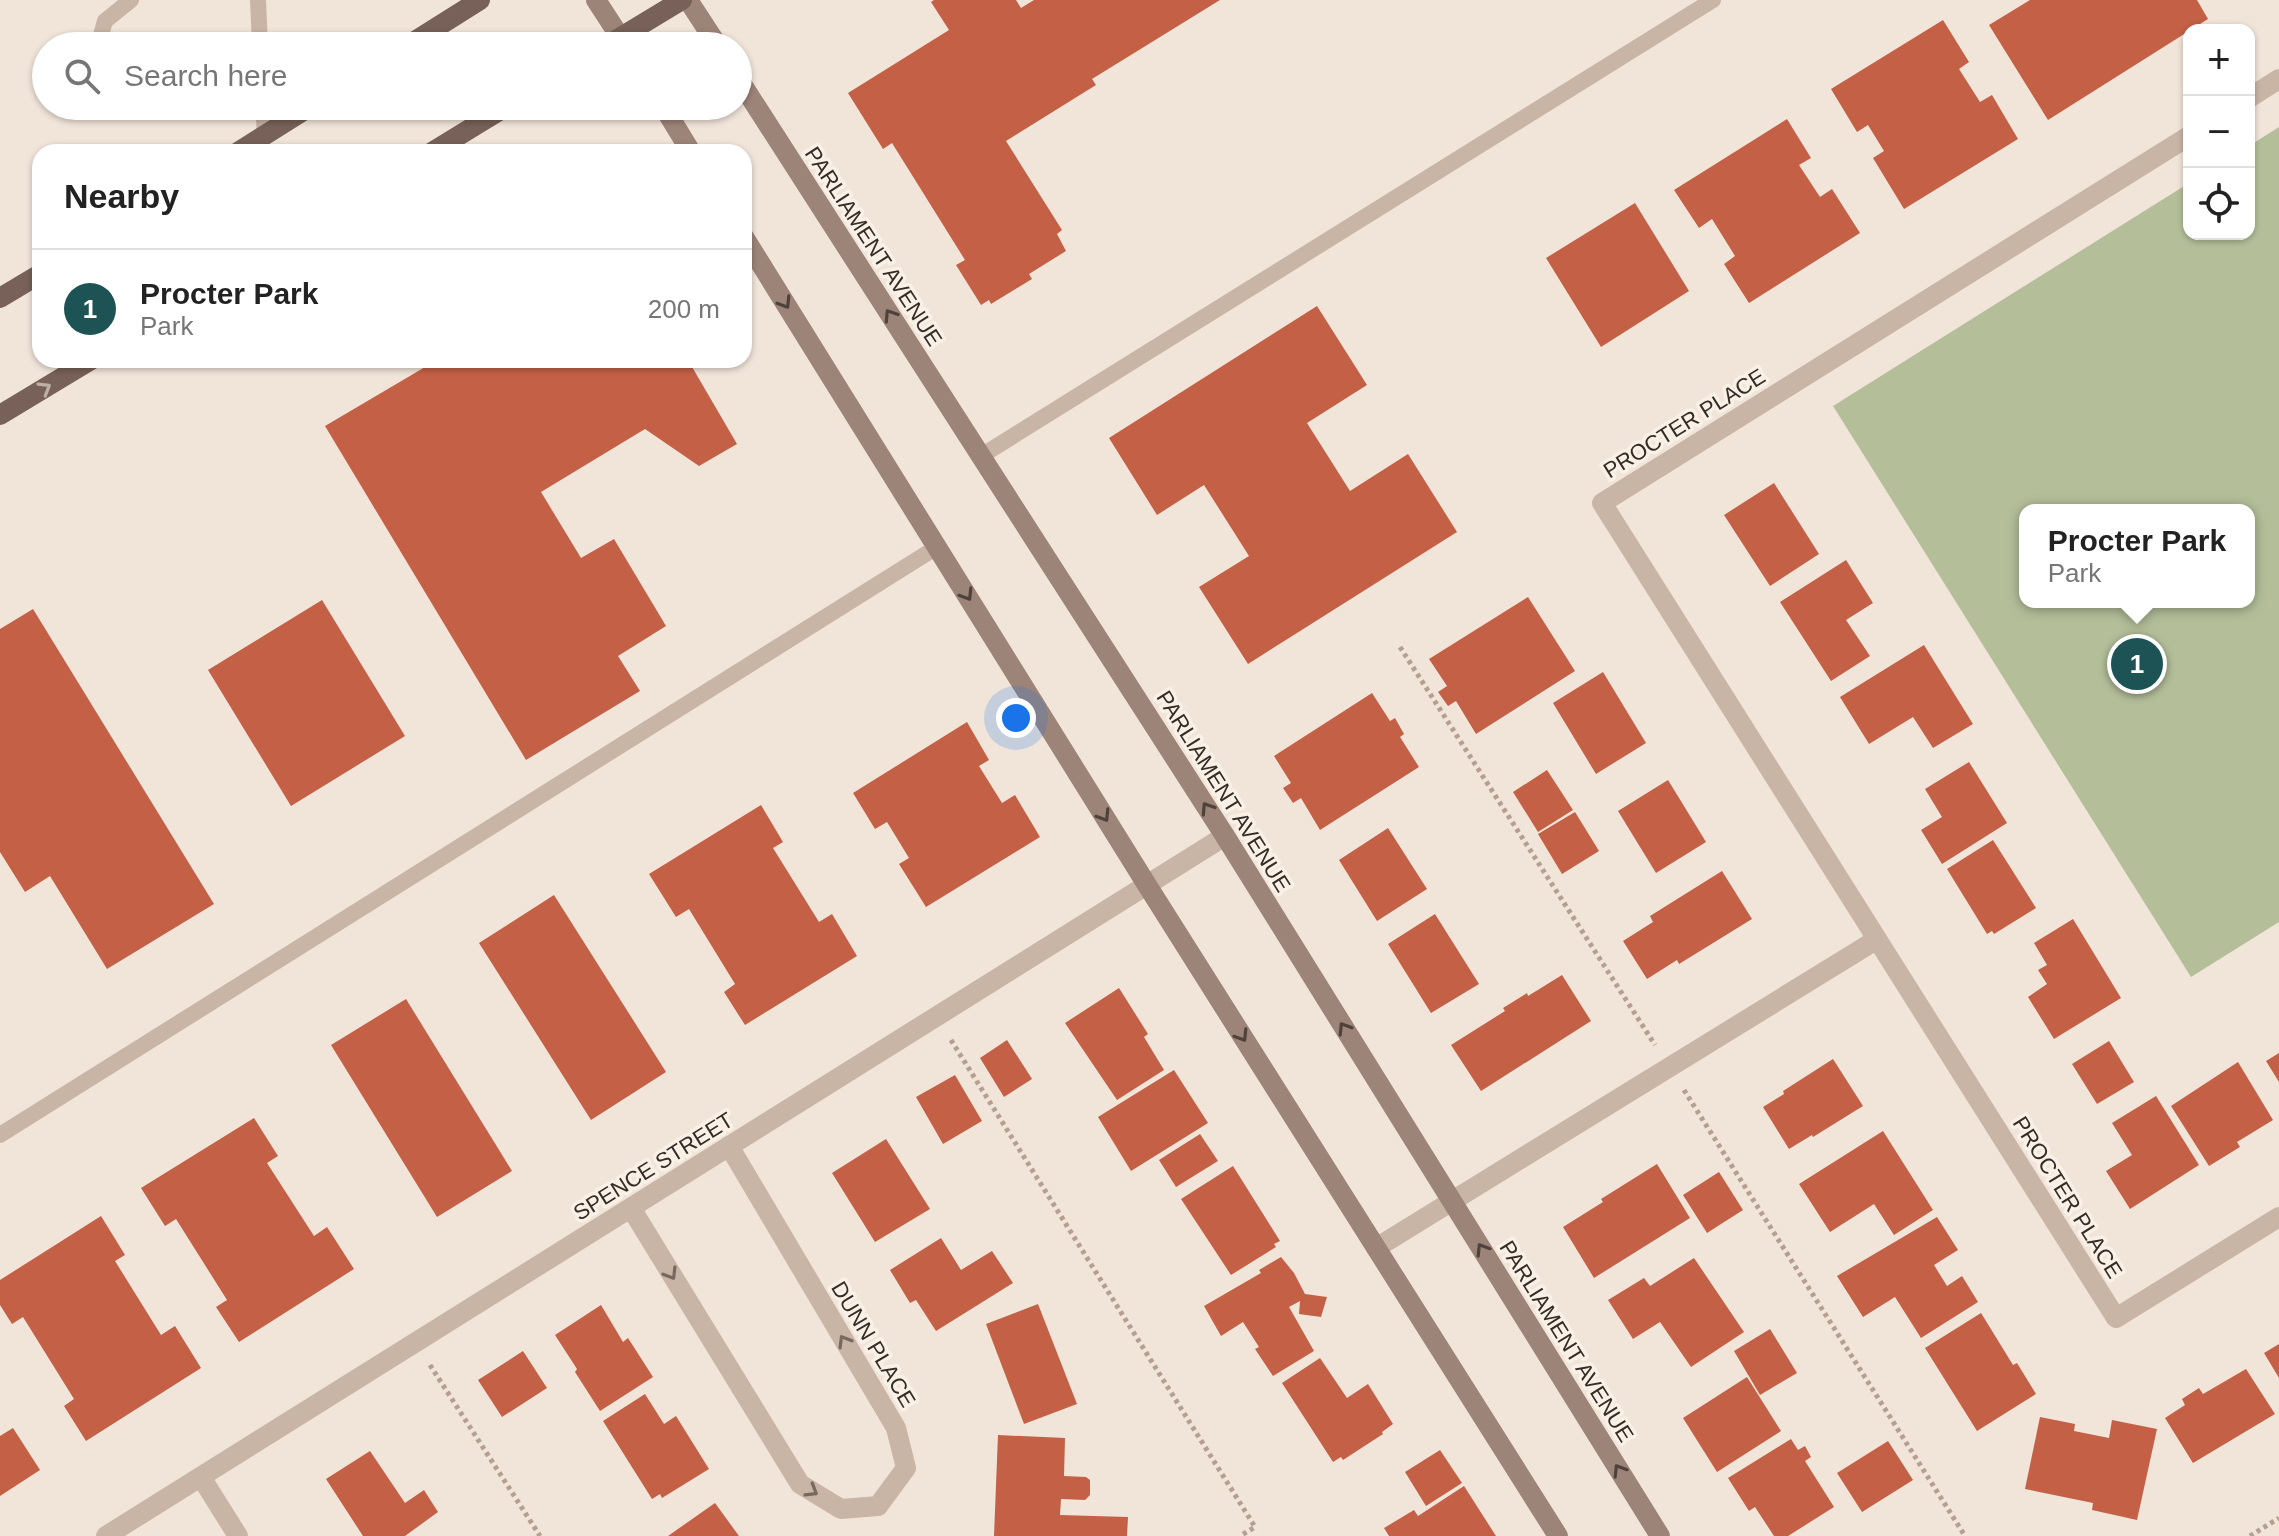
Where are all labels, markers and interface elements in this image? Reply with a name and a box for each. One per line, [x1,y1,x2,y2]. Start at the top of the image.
map controls [2183,24,2255,240]
button: + [2183,24,2255,96]
search box [32,32,752,120]
icon: search [60,54,104,98]
text: Search here [124,59,287,92]
button: − [2183,96,2255,168]
street label: PARLIAMENT AVENUE [800,142,947,350]
button: locate [2183,168,2255,240]
text: Nearby [64,177,179,215]
text: Procter Park [140,277,318,310]
text: 1 [83,294,97,324]
text: 200 m [648,294,720,324]
one-way arrow [776,294,791,309]
one-way arrow [885,309,900,324]
text: Park [140,311,193,341]
street label: PROCTER PLACE [1599,364,1770,483]
one-way arrow [36,382,51,397]
popup [2019,504,2255,608]
text: Procter Park [2048,524,2226,557]
text: Park [2048,558,2101,588]
one-way arrow [957,586,972,601]
pin: 1 [2111,634,2163,694]
street label: PARLIAMENT AVENUE [1151,686,1296,896]
your location [996,698,1036,738]
one-way arrow [1201,802,1216,817]
one-way arrow [1095,807,1110,822]
one-way arrow [1339,1022,1354,1037]
one-way arrow [1233,1027,1248,1042]
street label: SPENCE STREET [569,1107,738,1226]
street label: PROCTER PLACE [2008,1112,2127,1283]
street label: PARLIAMENT AVENUE [1494,1236,1639,1446]
one-way arrow [1476,1243,1491,1258]
one-way arrow [662,1265,677,1280]
street label: DUNN PLACE [826,1277,921,1411]
one-way arrow [838,1335,854,1350]
one-way arrow [1613,1464,1629,1479]
one-way arrow [803,1482,818,1497]

